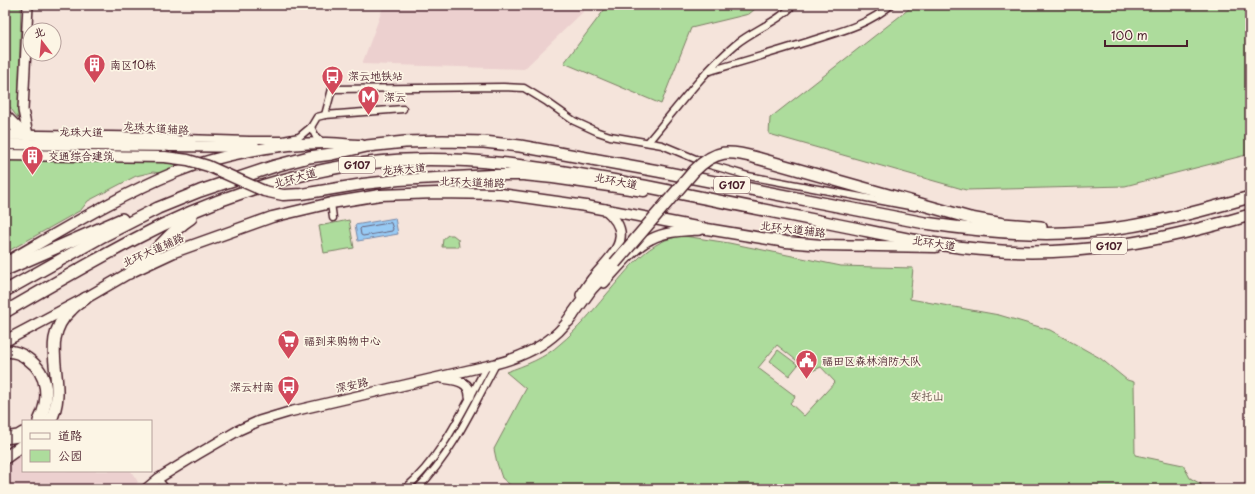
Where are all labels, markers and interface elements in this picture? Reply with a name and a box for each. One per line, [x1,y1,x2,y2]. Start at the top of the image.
north arrow [22,22,62,62]
text: 北 [31,22,47,42]
scale bar [1105,22,1187,48]
text: 100 m [1111,26,1148,44]
building icon: 南区10栋 [82,52,108,85]
place label: 南区10栋 [110,56,156,73]
bus stop icon: 深云地铁站 [320,63,346,96]
place label: 深云地铁站 [348,67,403,84]
metro station icon: 深云 [355,84,381,117]
place label: 深云 [384,88,406,105]
street label: 龙珠大道辅路 [123,117,190,138]
street label: 龙珠大道 [59,123,103,140]
building icon: 交通综合建筑 [19,143,45,176]
place label: 交通综合建筑 [48,147,114,164]
road number: G107 [339,157,375,173]
street label: 龙珠大道 [381,158,427,179]
street label: 北环大道 [271,164,318,191]
street label: 北环大道 [593,168,639,193]
street label: 北环大道辅路 [439,172,505,191]
road number: G107 [714,177,750,193]
street label: 北环大道辅路 [759,216,827,241]
street label: 北环大道辅路 [119,228,186,271]
street label: 北环大道 [911,231,957,254]
road number: G107 [1091,238,1127,254]
supermarket icon: 福到来购物中心 [275,328,301,361]
place label: 福到来购物中心 [304,332,381,349]
public building icon: 福田区森林消防大队 [794,348,820,381]
place label: 福田区森林消防大队 [822,352,921,369]
street label: 深安路 [334,373,370,397]
bus stop icon: 深云村南 [276,374,302,407]
place label: 深云村南 [230,378,274,395]
park label: 安托山 [911,387,944,404]
legend [22,420,152,472]
text: 道路 [58,426,82,444]
text: 公园 [58,446,82,464]

